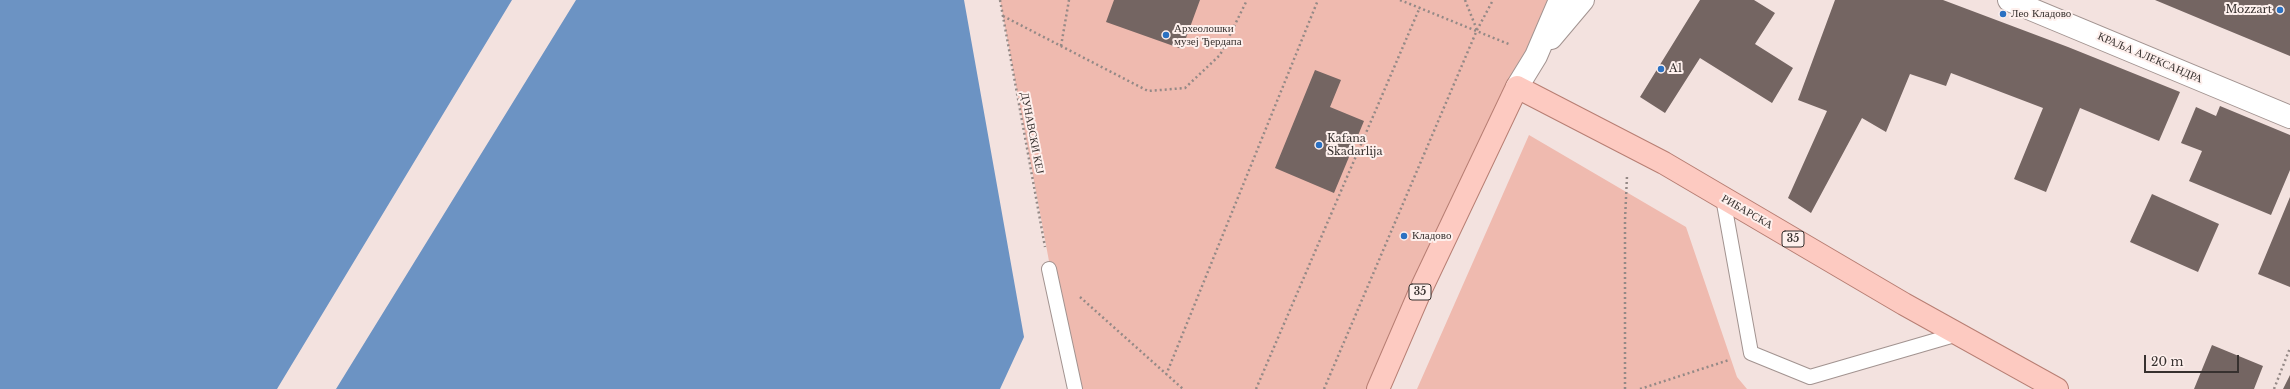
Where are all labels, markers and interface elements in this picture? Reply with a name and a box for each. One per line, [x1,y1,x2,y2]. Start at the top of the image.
place label: Mozzart [2225,3,2272,17]
marker: Mozzart [2275,5,2285,15]
place label: Лео Кладово [2011,7,2071,21]
marker: Лео Кладово [1998,9,2008,19]
place label: Археолошки музеј Ђердапа [1174,22,1242,48]
marker: Археолошки музеј Ђердапа [1161,30,1171,40]
street label: КРАЉА АЛЕКСАНДРА [2096,30,2204,86]
place label: A1 [1669,62,1682,76]
marker: A1 [1656,64,1666,74]
street label: ДУНАВСКИ КЕЈ [1018,91,1046,175]
place label: Kafana Skadarlija [1327,132,1382,158]
marker: Kafana Skadarlija [1314,140,1324,150]
street label: РИБАРСКА [1719,192,1775,232]
place label: Кладово [1412,229,1451,243]
marker: Кладово [1399,231,1409,241]
road number: 35 [1782,231,1804,247]
road number: 35 [1409,284,1431,300]
scale bar [2146,347,2241,373]
text: 20 m [2151,354,2183,369]

